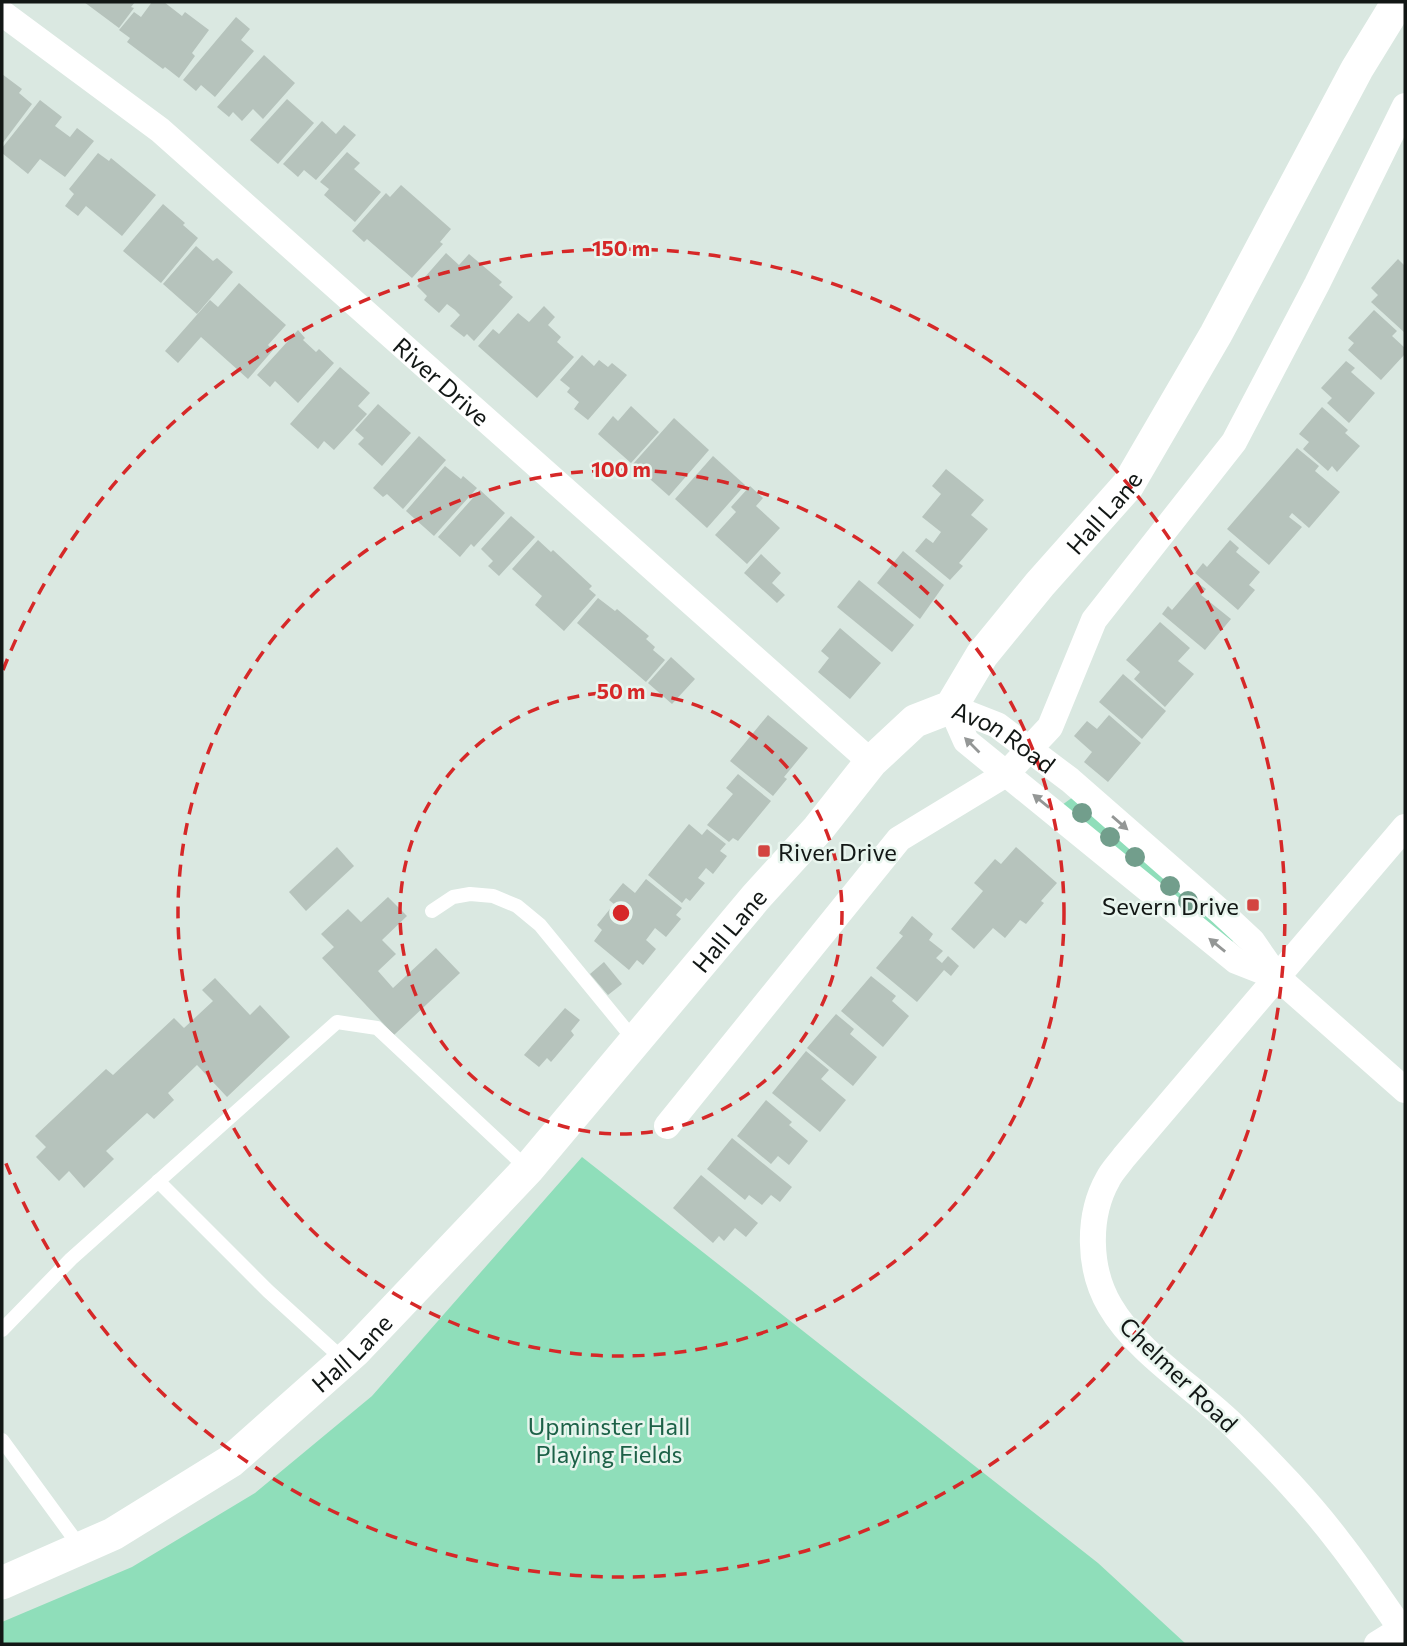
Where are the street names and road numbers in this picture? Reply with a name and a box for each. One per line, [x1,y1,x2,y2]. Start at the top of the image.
street label: River Drive [388,330,496,431]
street label: Hall Lane [1059,466,1147,560]
street label: Avon Road [948,695,1061,779]
street label: Hall Lane [685,882,772,978]
street label: Hall Lane [305,1308,397,1398]
street label: Chelmer Road [1114,1311,1244,1437]

